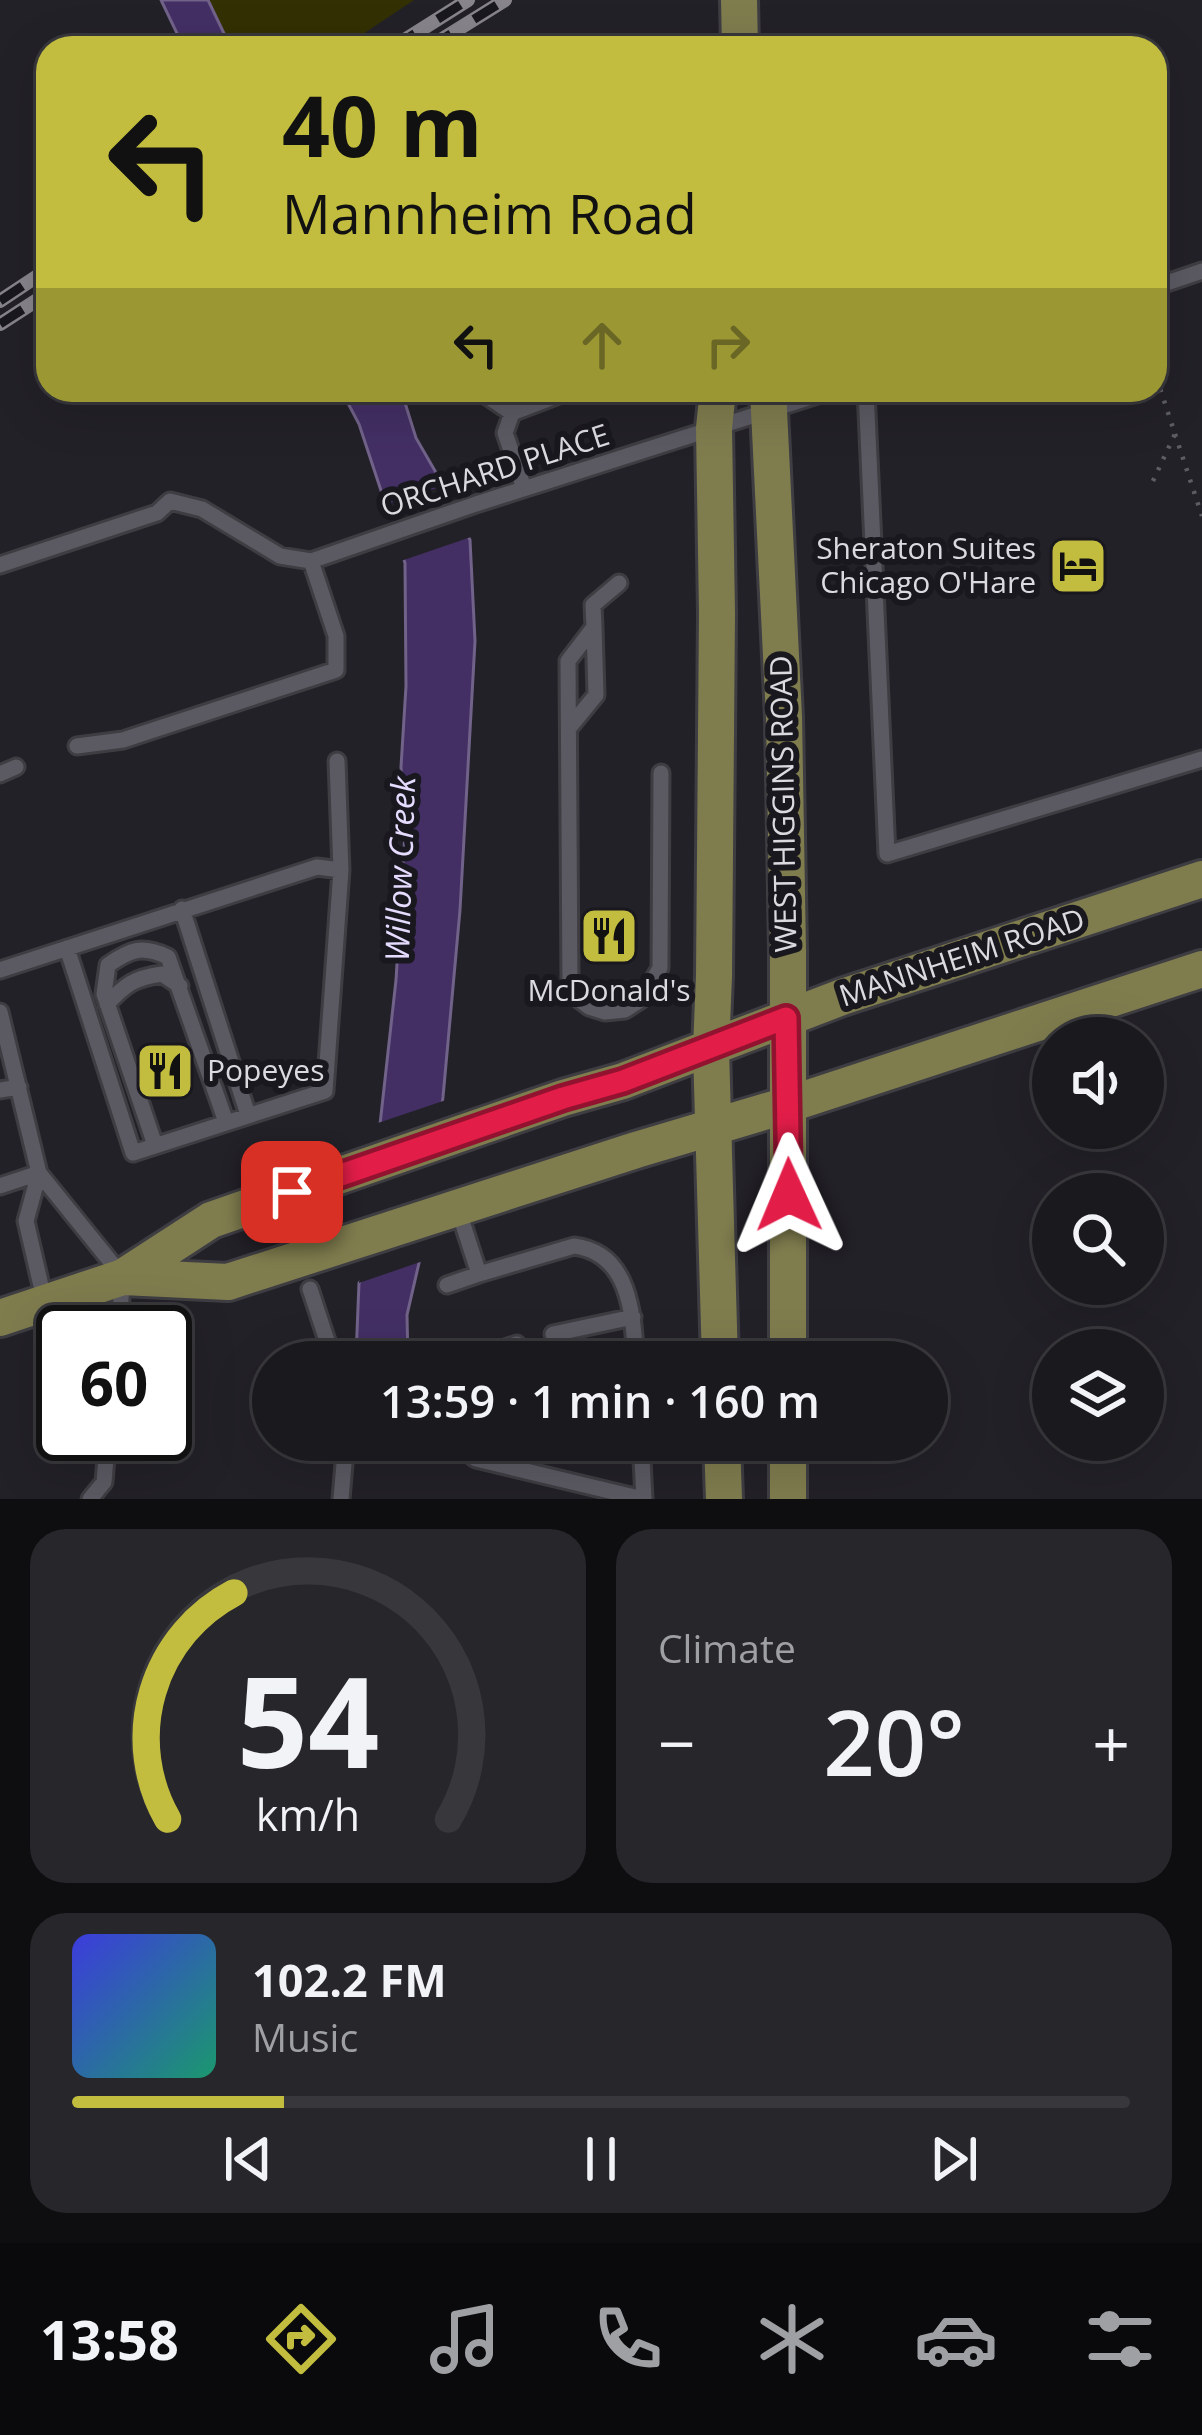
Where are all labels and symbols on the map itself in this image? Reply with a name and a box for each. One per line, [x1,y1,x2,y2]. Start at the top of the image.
street label: ORCHARD PLACE [375,413,614,526]
place label: Sheraton Suites Chicago O'Hare [816,527,1036,602]
hotel icon: Sheraton Suites Chicago O'Hare [1047,535,1109,597]
street label: WEST HIGGINS ROAD [759,655,806,953]
water label: Willow Creek [374,774,425,962]
street label: MANNHEIM ROAD [834,898,1089,1016]
restaurant icon: McDonald's [578,905,640,967]
place label: McDonald's [527,969,691,1010]
restaurant icon: Popeyes [134,1040,196,1102]
place label: Popeyes [207,1049,324,1090]
position arrow [726,1132,852,1258]
pin [241,1141,343,1243]
speed limit sign: 60 [36,1305,192,1461]

